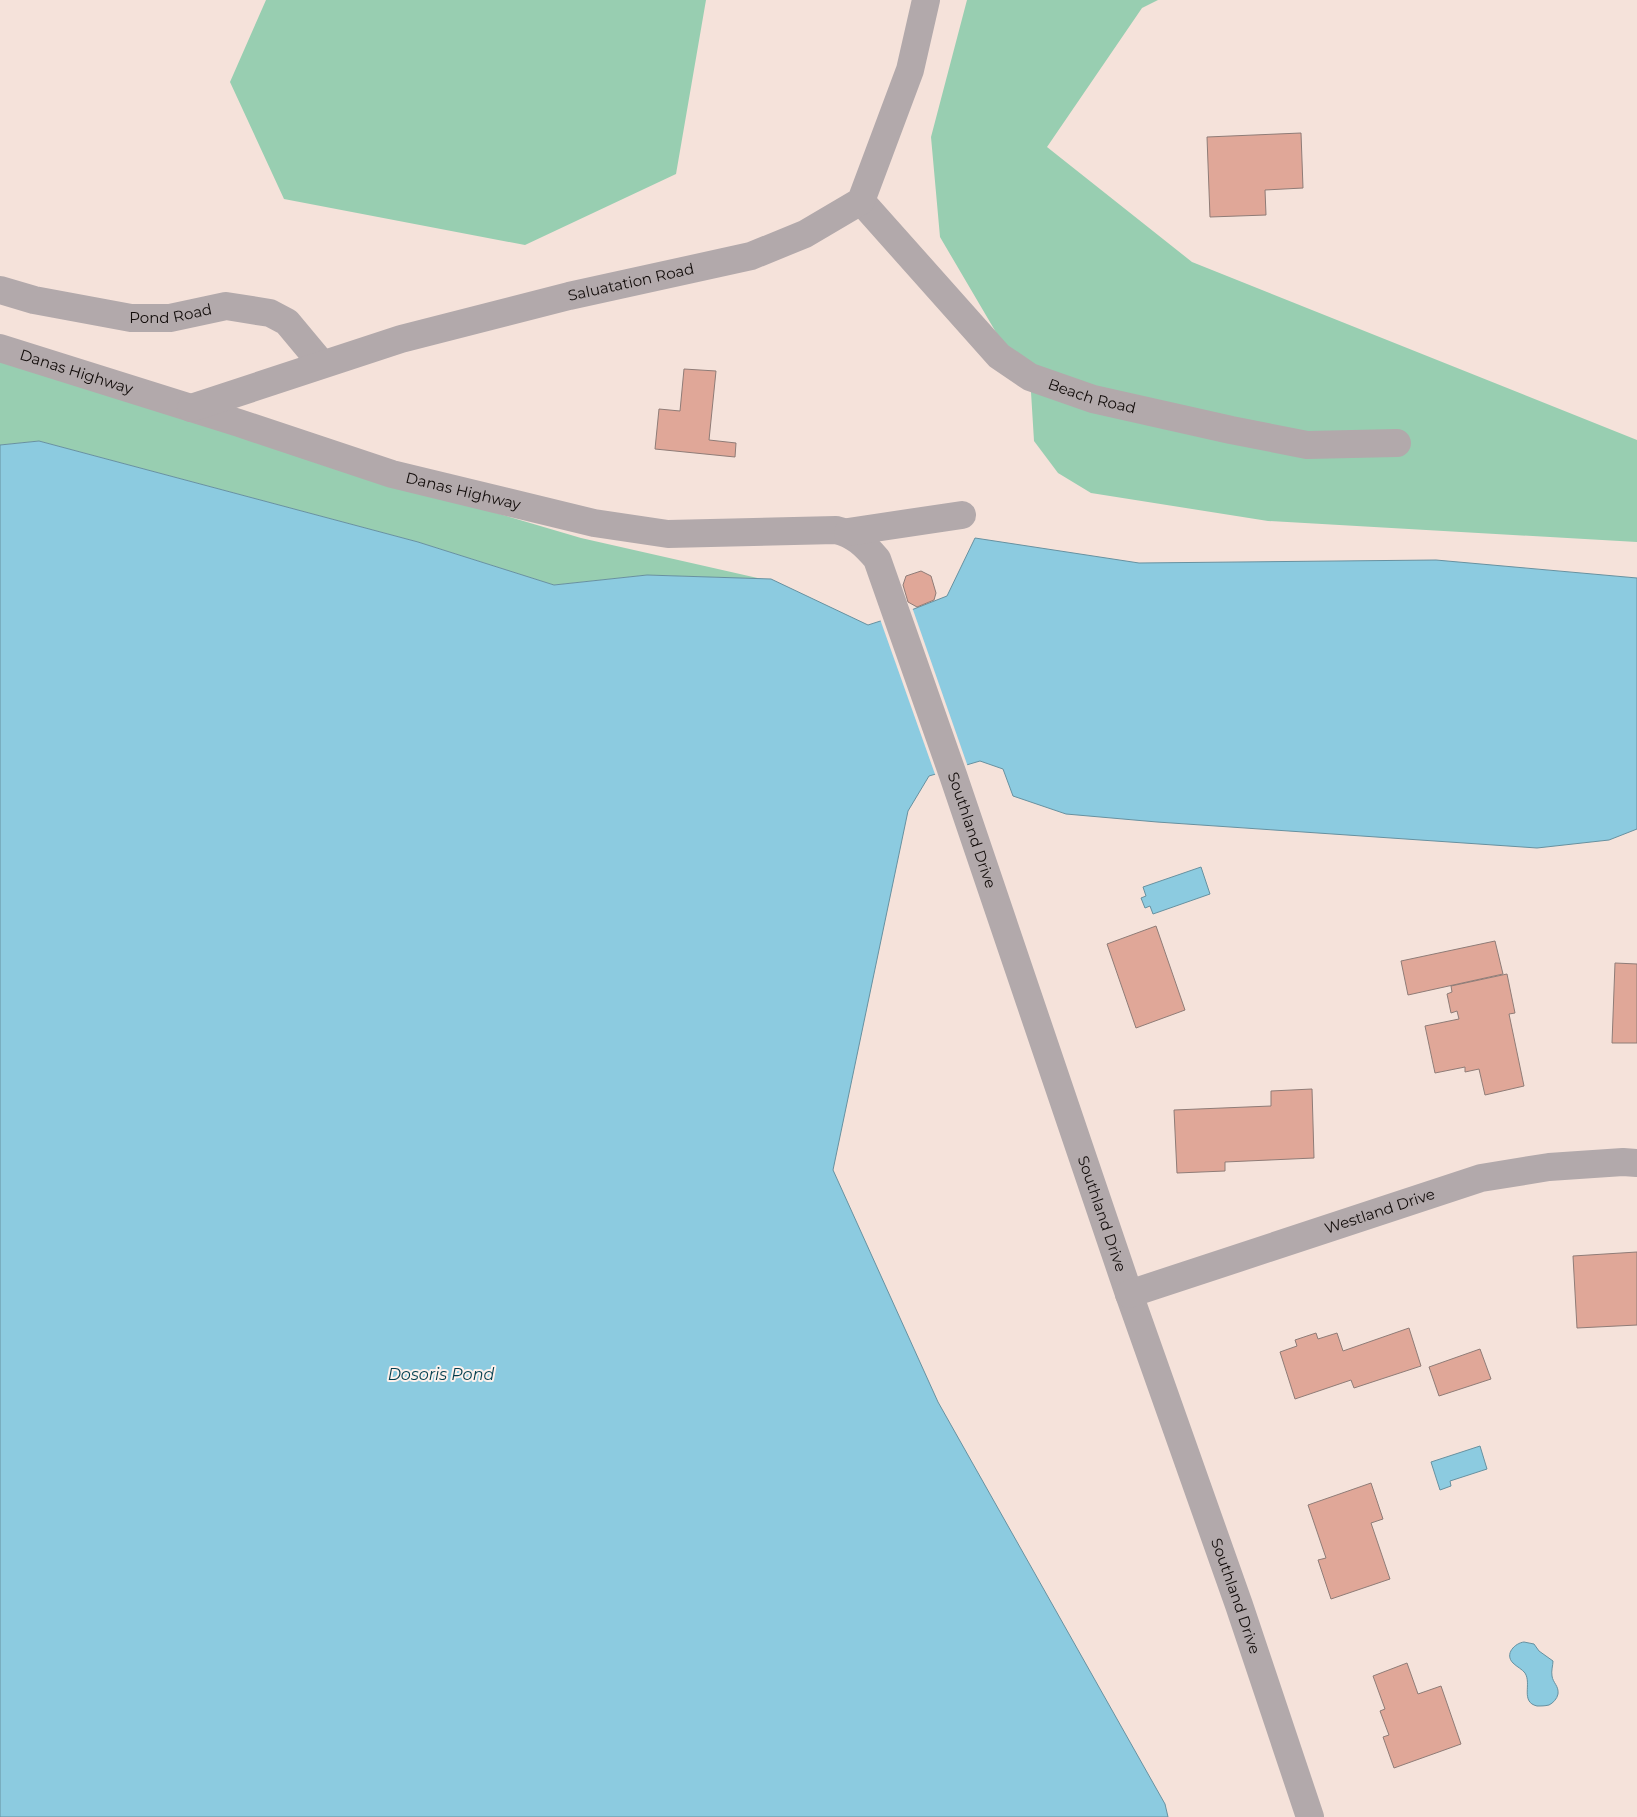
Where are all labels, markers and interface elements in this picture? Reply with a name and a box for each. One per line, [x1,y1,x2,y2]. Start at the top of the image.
street label: Saluatation Road [566,259,696,305]
street label: Pond Road [129,299,214,327]
street label: Danas Highway [18,345,136,398]
street label: Beach Road [1046,374,1138,417]
street label: Danas Highway [404,468,524,514]
street label: Southland Drive [944,770,1001,891]
street label: Southland Drive [1074,1153,1131,1274]
street label: Westland Drive [1322,1184,1437,1238]
water label: Dosoris Pond [388,1365,494,1384]
street label: Southland Drive [1207,1535,1265,1656]

